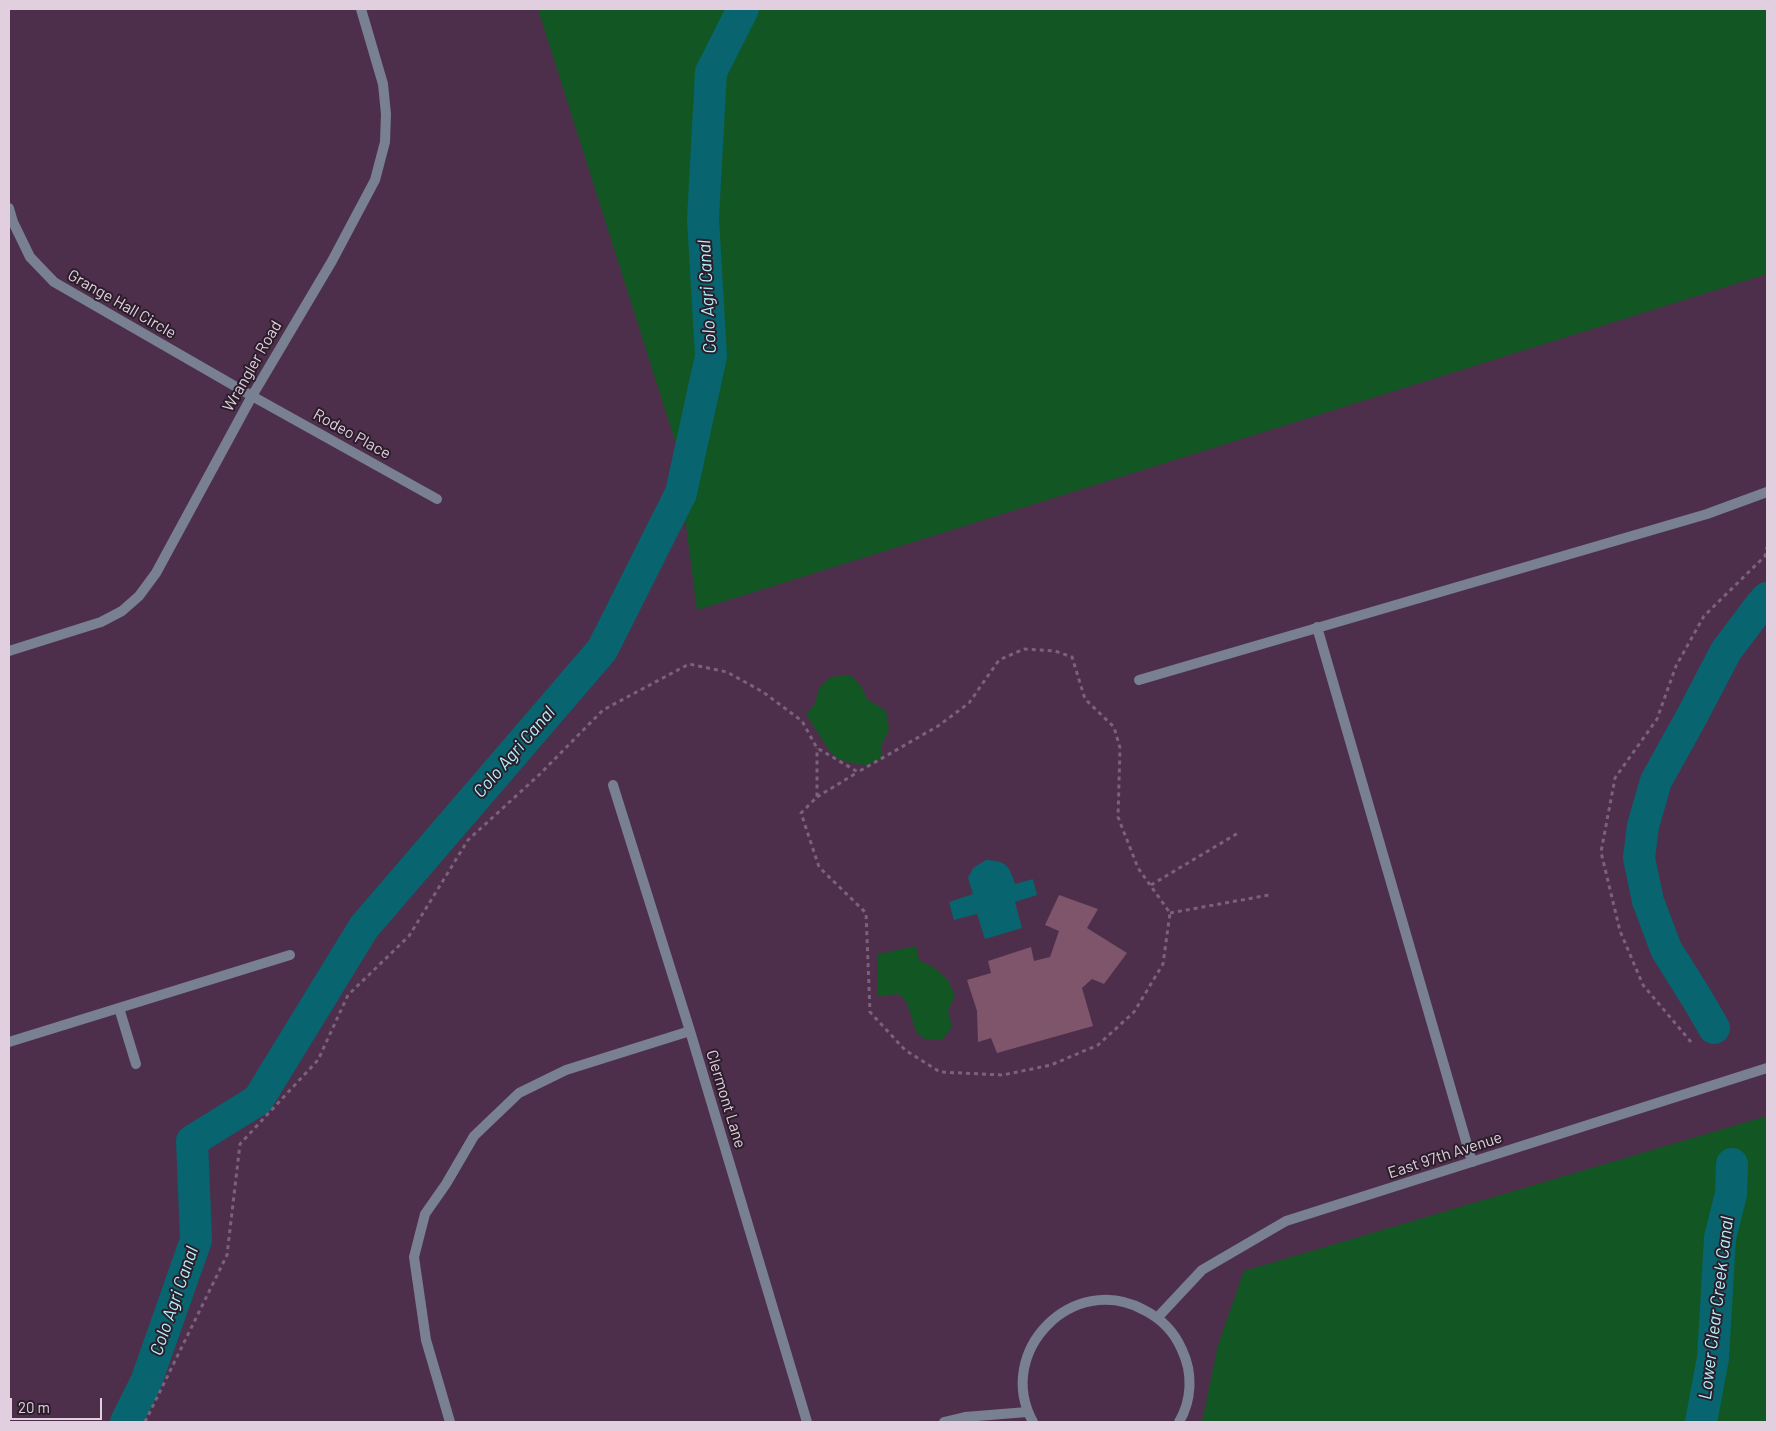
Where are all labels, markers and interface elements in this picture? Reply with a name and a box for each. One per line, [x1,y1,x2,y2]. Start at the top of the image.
water label: Colo Agri Canal [693,240,721,354]
street label: Grange Hall Circle [64,265,180,343]
street label: Wrangler Road [218,317,286,415]
street label: Rodeo Place [310,405,394,463]
water label: Colo Agri Canal [468,702,560,802]
street label: Clermont Lane [702,1048,750,1150]
street label: East 97th Avenue [1385,1127,1505,1183]
water label: Lower Clear Creek Canal [1694,1215,1738,1401]
water label: Colo Agri Canal [145,1244,203,1358]
scale bar [12,1388,105,1420]
text: 20 m [18,1398,50,1416]

